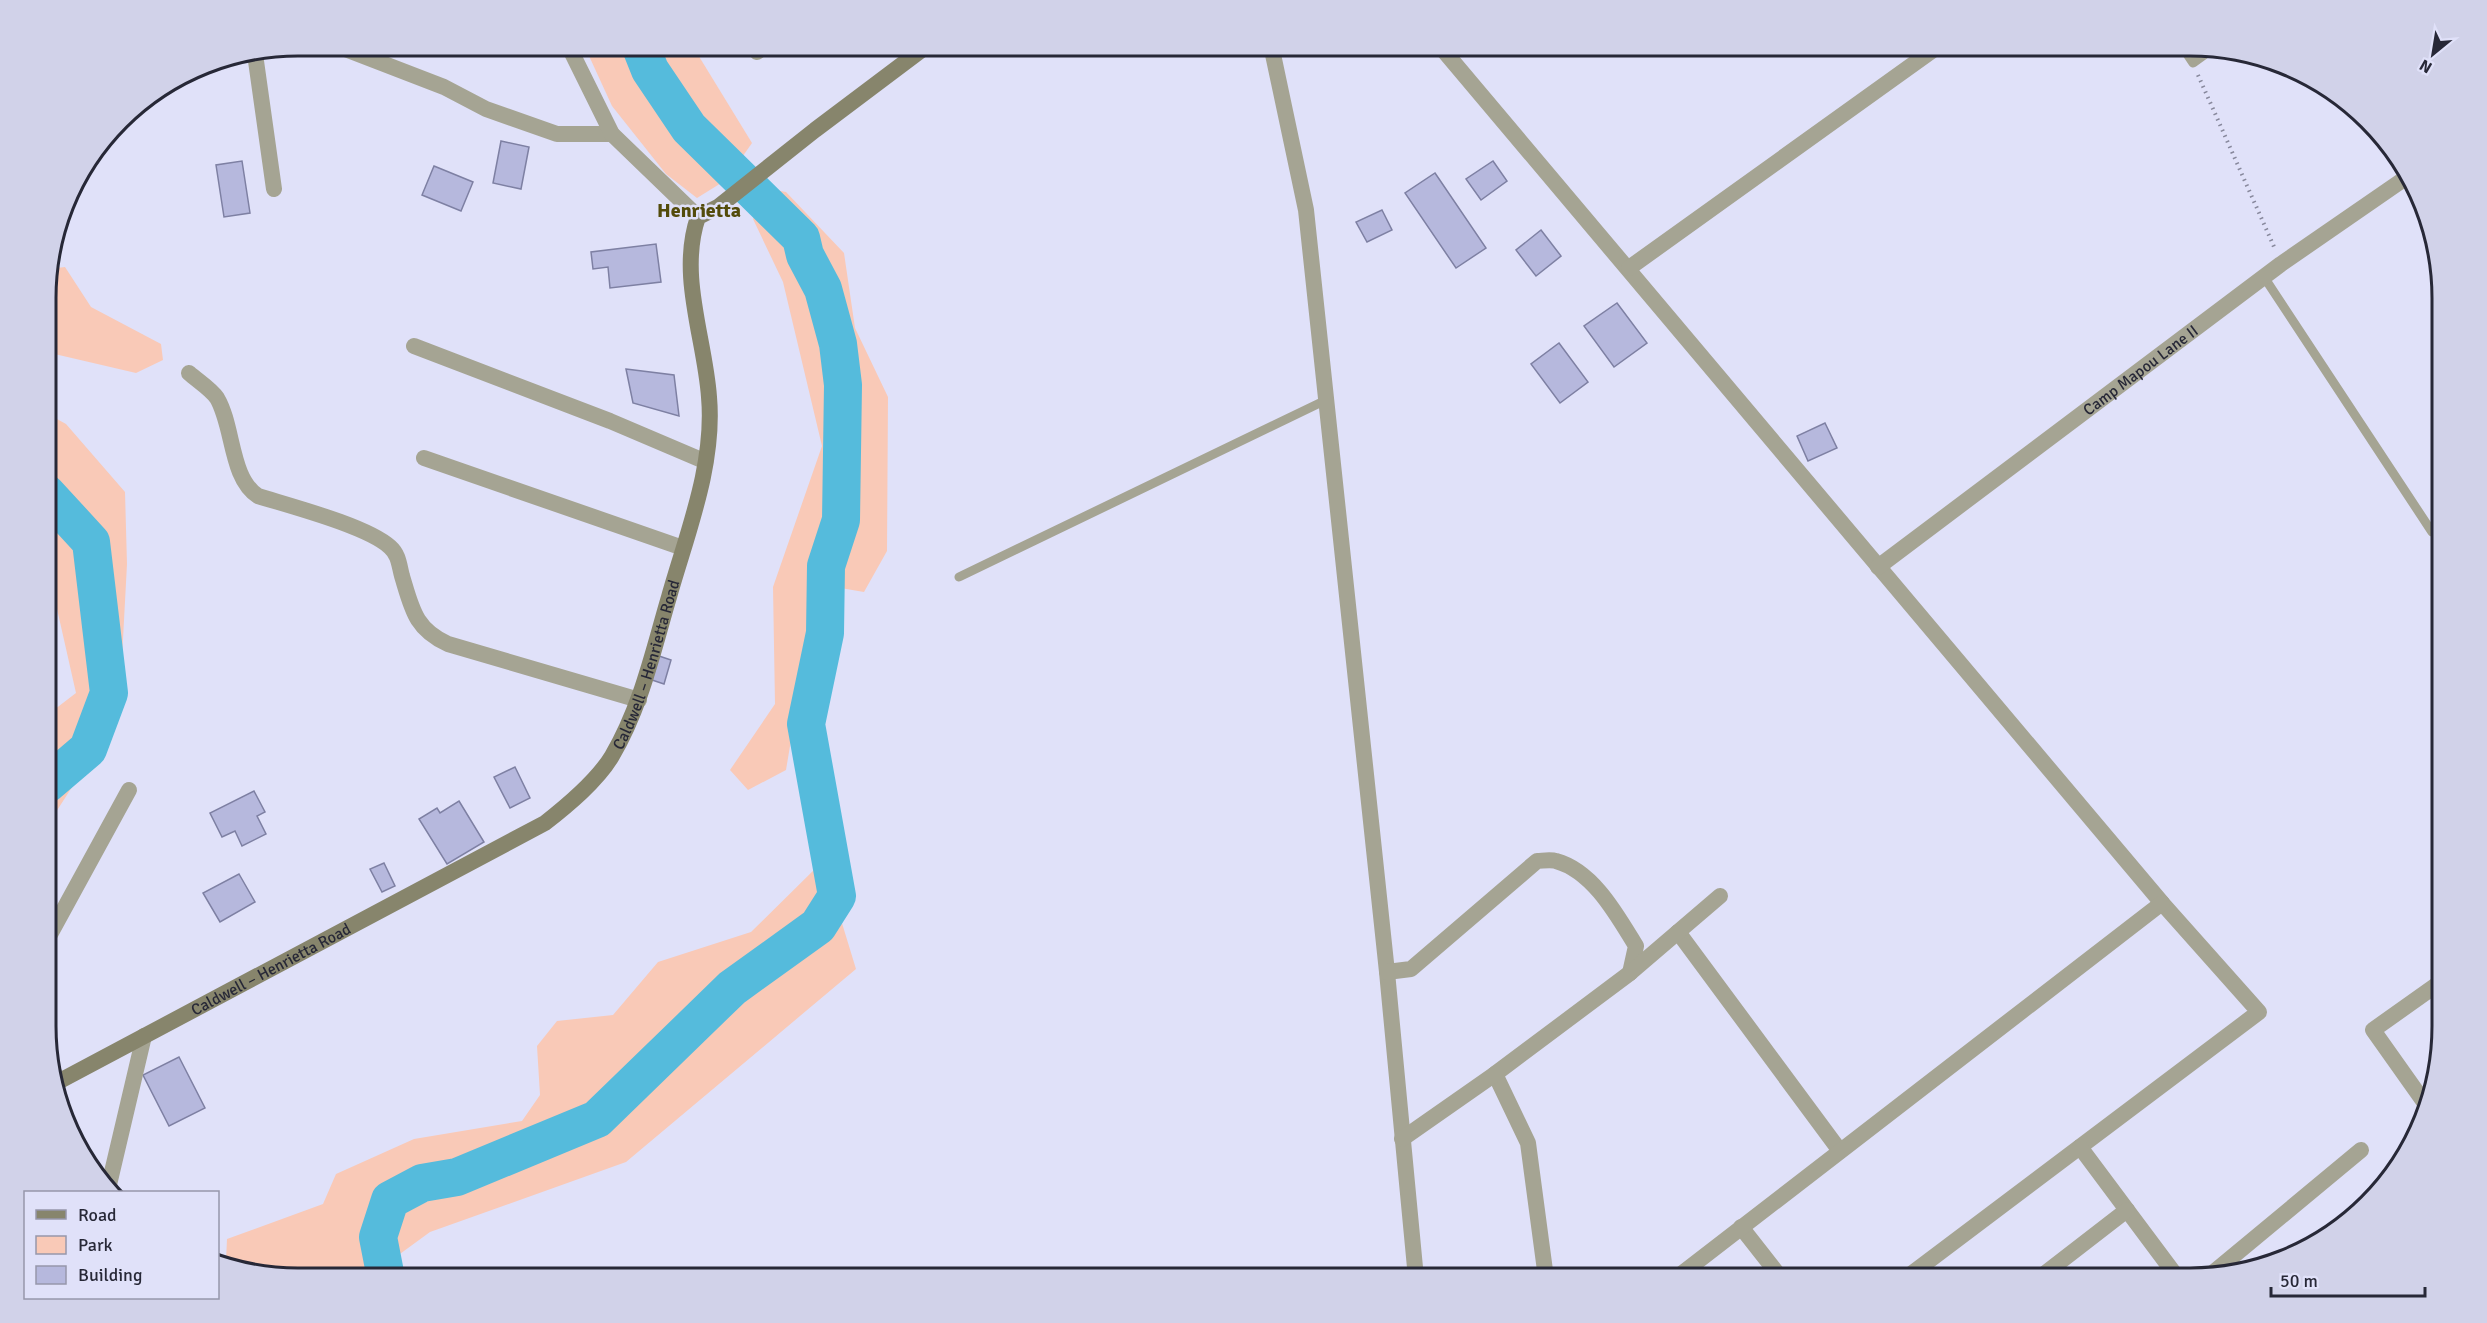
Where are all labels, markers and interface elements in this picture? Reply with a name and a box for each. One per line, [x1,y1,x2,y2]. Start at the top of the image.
north arrow [2403,24,2463,84]
text: N [2416,55,2436,78]
district label: Henrietta [657,198,741,223]
street label: Camp Mapou Lane II [2079,321,2202,420]
street label: Caldwell – Henrietta Road [608,578,684,753]
street label: Caldwell – Henrietta Road [188,919,354,1020]
legend [24,1191,219,1299]
text: Road [78,1204,117,1226]
text: Park [78,1234,113,1256]
scale bar [2271,1260,2426,1298]
text: Building [78,1264,142,1286]
text: 50 m [2280,1270,2318,1292]

